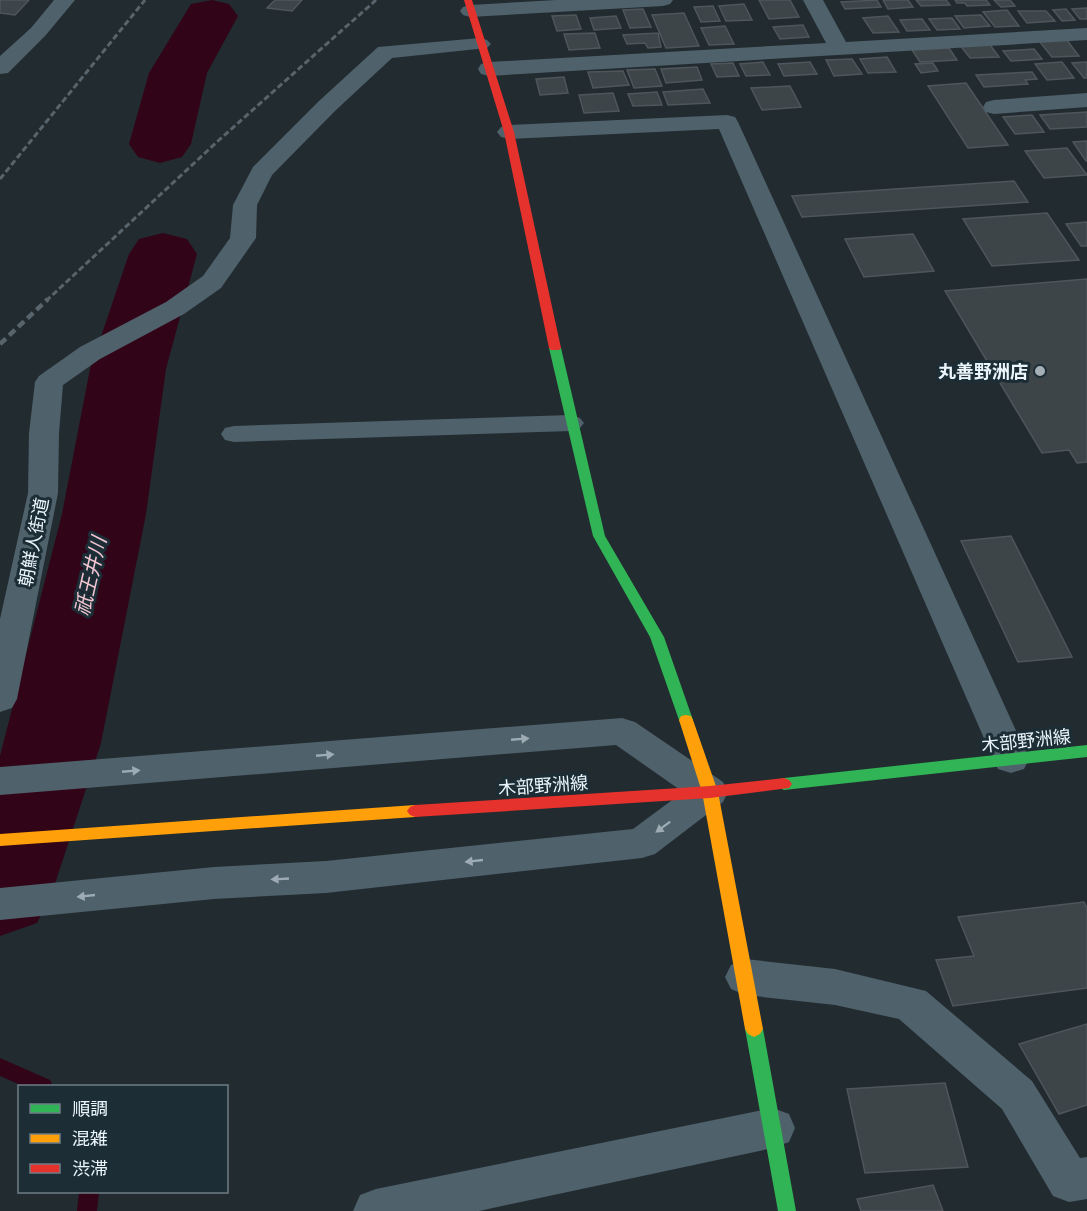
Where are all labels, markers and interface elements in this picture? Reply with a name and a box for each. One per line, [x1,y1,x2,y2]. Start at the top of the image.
place label: 丸善野洲店 [938,359,1028,383]
marker: 丸善野洲店 [1033,364,1047,378]
street label: 朝鮮人街道 [13,496,53,588]
water label: 祇王井川 [68,532,113,618]
street label: 木部野洲線 [980,723,1072,757]
one-way arrow [510,735,529,744]
one-way arrow [316,750,335,760]
one-way arrow [122,766,141,776]
street label: 木部野洲線 [497,770,589,800]
one-way arrow [656,821,672,833]
one-way arrow [465,856,484,866]
one-way arrow [271,875,290,884]
one-way arrow [76,891,95,901]
legend [18,1085,228,1193]
text: 順調 [72,1096,108,1120]
text: 混雑 [72,1126,108,1150]
text: 渋滞 [72,1156,108,1180]

